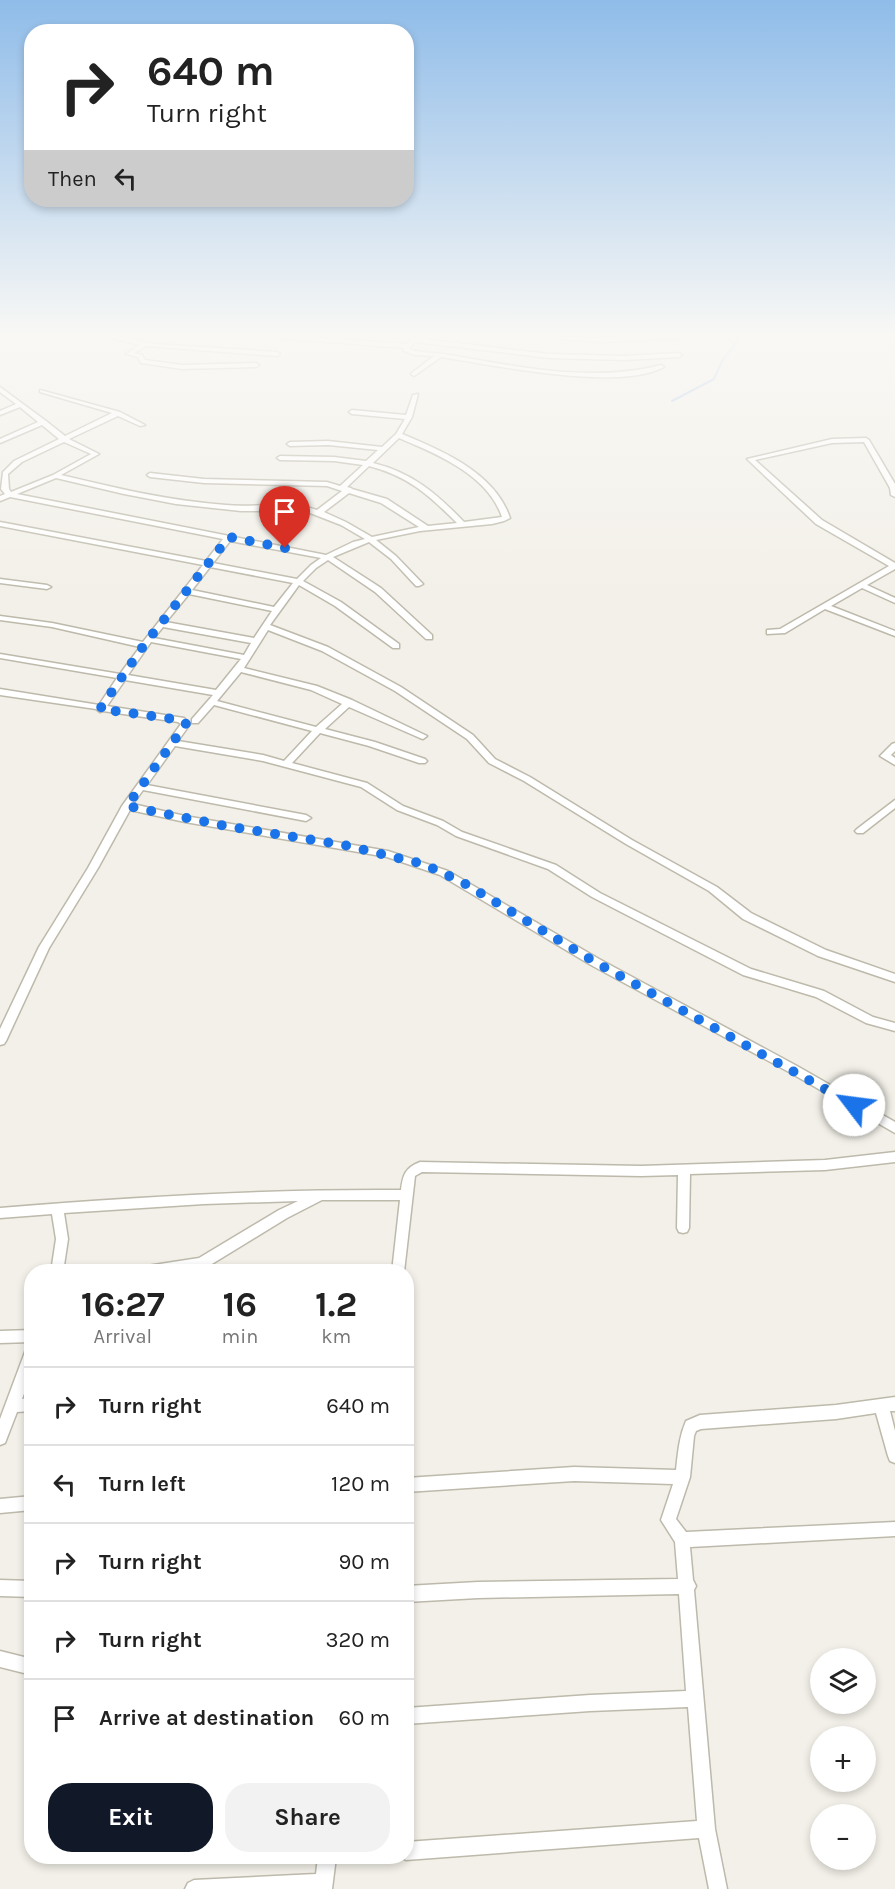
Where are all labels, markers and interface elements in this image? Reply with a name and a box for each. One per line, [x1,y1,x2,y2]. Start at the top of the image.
text: 640 m [147,46,275,96]
icon: right [48,48,126,126]
text: Turn right [147,97,267,129]
icon: left [109,162,142,195]
text: Then [48,166,97,192]
pin [259,486,310,548]
icon: arrive [268,495,301,528]
position arrow [822,1073,886,1137]
text: 16:27 [81,1283,165,1325]
text: 16 [223,1283,257,1325]
text: 1.2 [315,1283,357,1325]
text: Arrival [93,1325,152,1348]
text: min [221,1325,258,1348]
text: km [321,1325,351,1348]
icon: right [48,1390,81,1423]
text: Turn right [99,1393,202,1419]
text: 640 m [326,1393,390,1419]
icon: left [48,1468,81,1501]
text: Turn left [99,1471,186,1497]
text: 120 m [331,1471,390,1497]
icon: right [48,1546,81,1579]
text: Turn right [99,1549,202,1575]
text: 90 m [338,1549,390,1575]
icon: right [48,1624,81,1657]
text: Turn right [99,1627,202,1653]
text: 320 m [325,1627,390,1653]
map controls [810,1648,876,1870]
button: layers [810,1648,876,1714]
icon: arrive [48,1702,81,1735]
text: Arrive at destination [99,1705,314,1731]
text: 60 m [339,1705,390,1731]
button: + [810,1726,876,1792]
button: Exit [48,1783,213,1852]
button: Share [225,1783,390,1852]
button: − [810,1804,876,1870]

